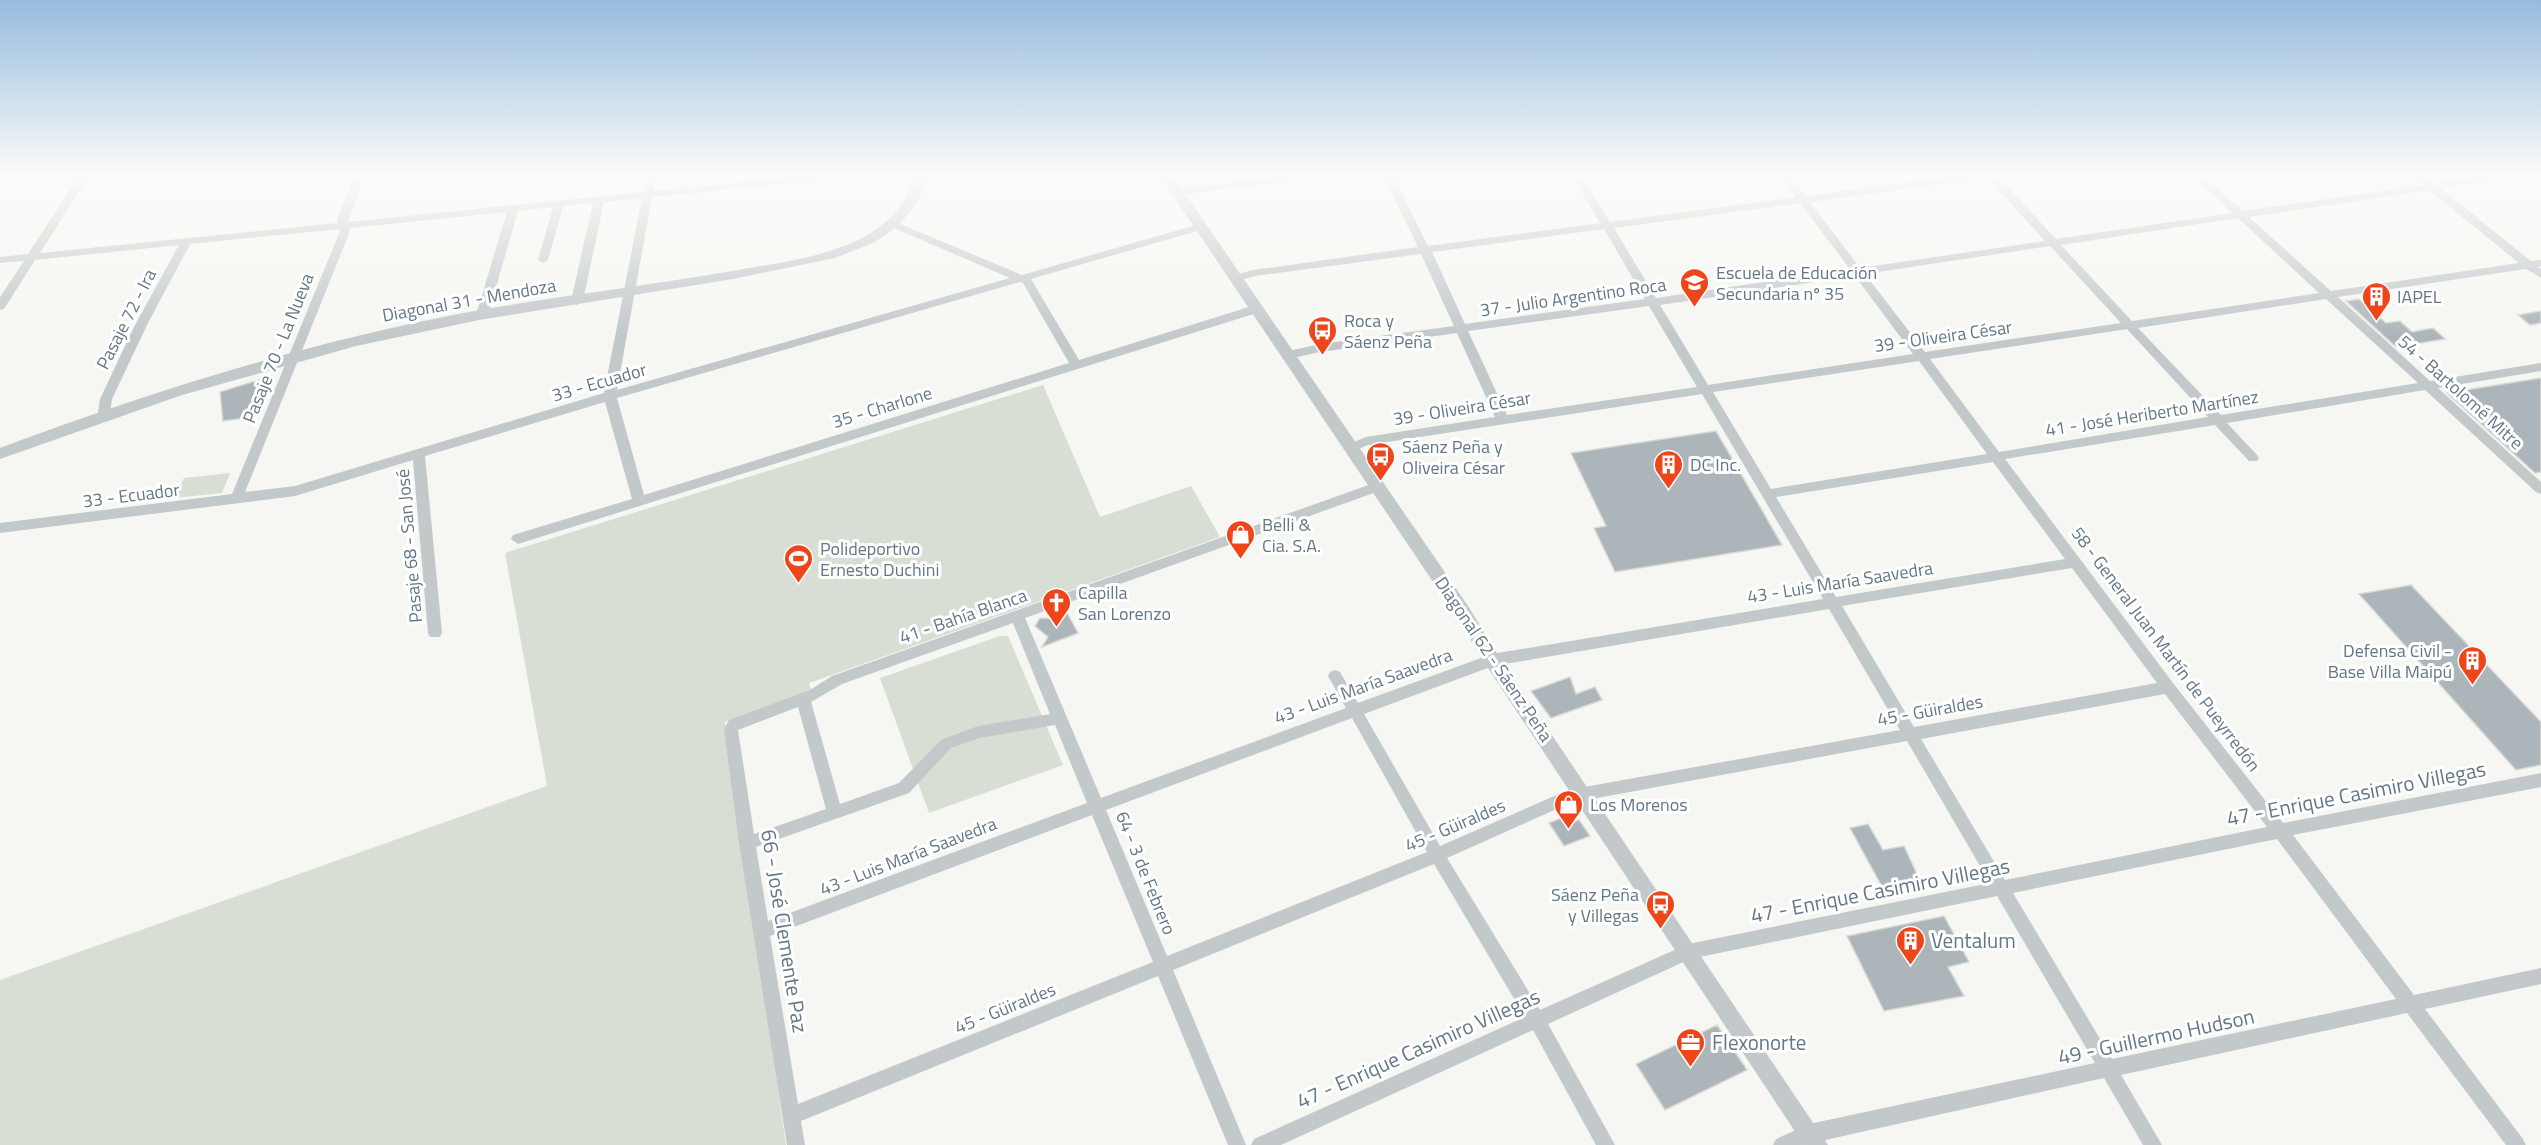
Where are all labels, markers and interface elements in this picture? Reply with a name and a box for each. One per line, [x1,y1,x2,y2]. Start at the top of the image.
place label: Escuela de Educación Secundaria nº 35 [1716,259,1877,307]
street label: Pasaje 72 - Ira [89,264,163,374]
school or university icon: Escuela de Educación Secundaria nº 35 [1679,266,1711,308]
street label: Pasaje 70 - La Nueva [236,269,320,427]
street label: Diagonal 31 - Mendoza [380,271,558,329]
street label: 37 - Julio Argentino Roca [1478,271,1668,323]
building icon: IAPEL [2360,280,2392,322]
place label: IAPEL [2397,283,2442,310]
place label: Roca y Sáenz Peña [1344,307,1432,355]
street label: 39 - Oliveira César [1872,313,2014,359]
bus stop icon: Roca y Sáenz Peña [1307,314,1339,356]
street label: 54 - Bartolomé Mitre [2392,328,2530,456]
street label: 33 - Ecuador [548,356,650,408]
street label: 35 - Charlone [829,379,935,435]
street label: 41 - José Heriberto Martínez [2043,383,2261,443]
street label: 39 - Oliveira César [1391,384,1533,432]
place label: Sáenz Peña y Oliveira César [1402,433,1505,481]
bus stop icon: Sáenz Peña y Oliveira César [1365,440,1397,482]
building icon: DC Inc. [1653,448,1685,490]
place label: DC Inc. [1690,451,1741,478]
street label: Pasaje 68 - San José [389,468,429,624]
street label: 33 - Ecuador [81,476,181,514]
place label: Belli & Cia. S.A. [1262,511,1321,559]
shop icon: Belli & Cia. S.A. [1225,518,1257,560]
street label: 58 - General Juan Martín de Pueyrredón [2065,521,2267,777]
place label: Polideportivo Ernesto Duchini [820,535,939,583]
sports icon: Polideportivo Ernesto Duchini [783,542,815,584]
street label: 43 - Luis María Saavedra [1745,554,1935,610]
street label: Diagonal 62 - Sáenz Peña [1429,571,1559,747]
place label: Capilla San Lorenzo [1078,579,1171,627]
street label: 41 - Bahía Blanca [896,582,1030,650]
church icon: Capilla San Lorenzo [1041,586,1073,628]
place label: Defensa Civil - Base Villa Maipú [2328,637,2452,685]
street label: 43 - Luis María Saavedra [1270,641,1456,731]
building icon: Defensa Civil - Base Villa Maipú [2457,644,2489,686]
street label: 45 - Güiraldes [1875,687,1985,733]
street label: 47 - Enrique Casimiro Villegas [2224,752,2488,834]
shop icon: Los Morenos [1553,788,1585,830]
place label: Los Morenos [1590,791,1688,818]
street label: 45 - Güiraldes [1401,792,1509,858]
street label: 64 - 3 de Febrero [1109,807,1183,939]
street label: 43 - Luis María Saavedra [816,810,1000,902]
street label: 66 - José Clemente Paz [753,827,817,1035]
street label: 47 - Enrique Casimiro Villegas [1748,849,2012,931]
place label: Sáenz Peña y Villegas [1551,881,1639,929]
bus stop icon: Sáenz Peña y Villegas [1644,888,1676,930]
building icon: Ventalum [1894,924,1926,966]
place label: Ventalum [1931,924,2016,956]
street label: 45 - Güiraldes [950,975,1060,1041]
street label: 47 - Enrique Casimiro Villegas [1291,980,1545,1116]
street label: 49 - Guillermo Hudson [2055,1000,2257,1072]
office icon: Flexonorte [1675,1026,1707,1068]
place label: Flexonorte [1712,1026,1806,1058]

